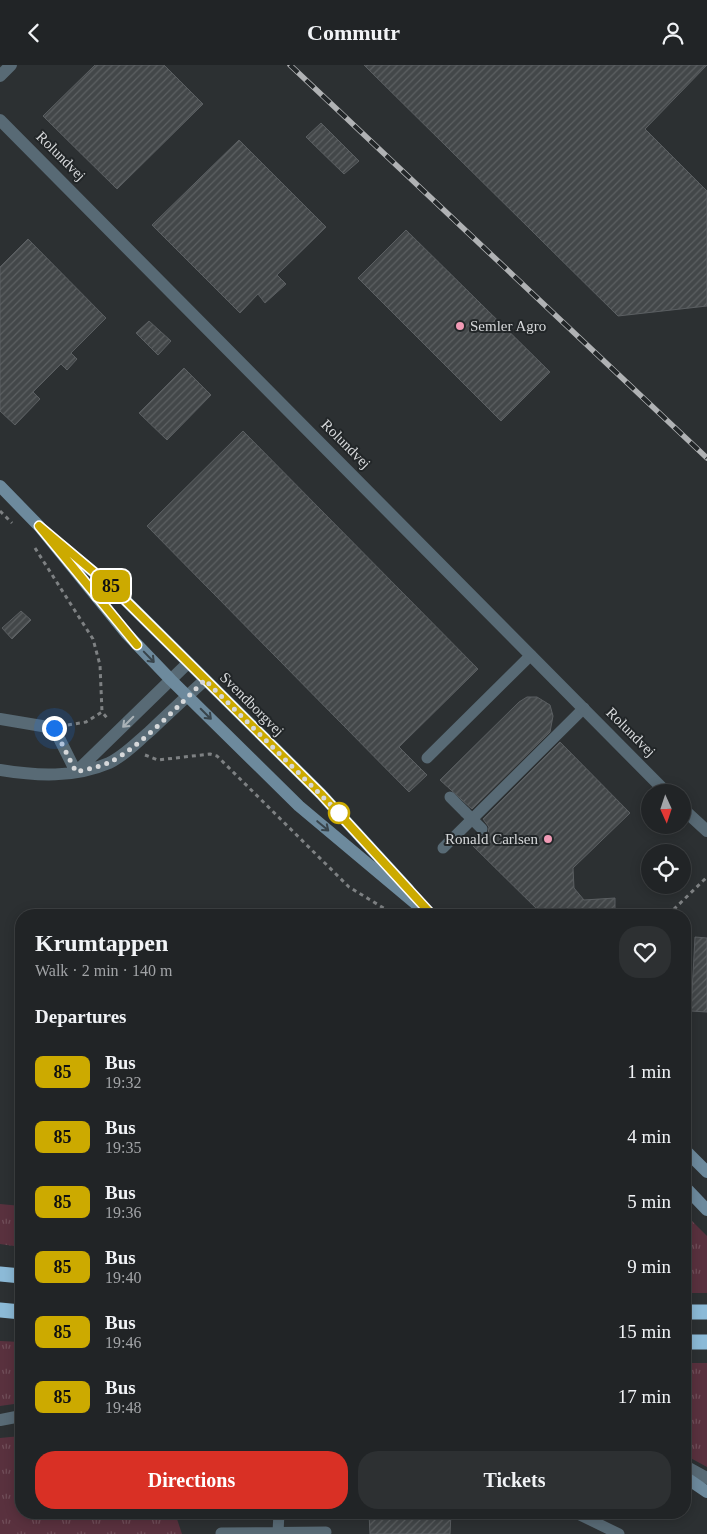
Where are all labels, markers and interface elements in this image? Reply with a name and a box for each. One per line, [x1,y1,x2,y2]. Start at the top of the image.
icon: back [20,19,48,47]
icon: person [659,19,687,47]
text: Commutr [307,20,400,45]
street label: Rolundvej [33,128,89,184]
place label: Semler Agro [470,318,546,334]
marker: Semler Agro [454,320,466,332]
street label: Rolundvej [318,416,374,472]
line badge: 85 [88,570,134,602]
text: 85 [102,576,120,596]
one-way arrow [143,651,155,663]
street label: Svendborgvej [217,669,287,739]
street label: Rolundvej [603,704,659,760]
one-way arrow [199,708,212,720]
your location [42,716,67,741]
one-way arrow [122,716,134,728]
north arrow [641,784,691,834]
map controls [641,784,691,894]
unlabelled marker [328,802,350,824]
one-way arrow [316,821,329,832]
place label: Ronald Carlsen [445,831,538,847]
marker: Ronald Carlsen [542,833,554,845]
button: locate [641,844,691,894]
button: heart [619,926,671,978]
text: Krumtappen [35,930,168,956]
text: Walk · 2 min · 140 m [35,962,172,979]
text: Departures [35,1006,126,1027]
text: Bus [105,1052,136,1073]
text: 1 min [627,1061,671,1082]
text: 85 [54,1062,72,1082]
text: 19:32 [105,1074,141,1091]
text: Bus [105,1117,136,1138]
text: 4 min [627,1126,671,1147]
text: 85 [54,1127,72,1147]
text: 19:35 [105,1139,141,1156]
text: Bus [105,1182,136,1203]
text: 5 min [627,1191,671,1212]
text: 85 [54,1192,72,1212]
text: 19:36 [105,1204,141,1221]
text: Bus [105,1247,136,1268]
text: 9 min [627,1256,671,1277]
text: 85 [54,1257,72,1277]
text: 19:40 [105,1269,141,1286]
text: Bus [105,1312,136,1333]
text: 15 min [618,1321,671,1342]
text: 85 [54,1322,72,1342]
text: 19:46 [105,1334,141,1351]
text: Bus [105,1377,136,1398]
text: 17 min [618,1386,671,1407]
text: 85 [54,1387,72,1407]
text: 19:48 [105,1399,141,1416]
button: Directions [35,1451,348,1509]
button: Tickets [358,1451,671,1509]

